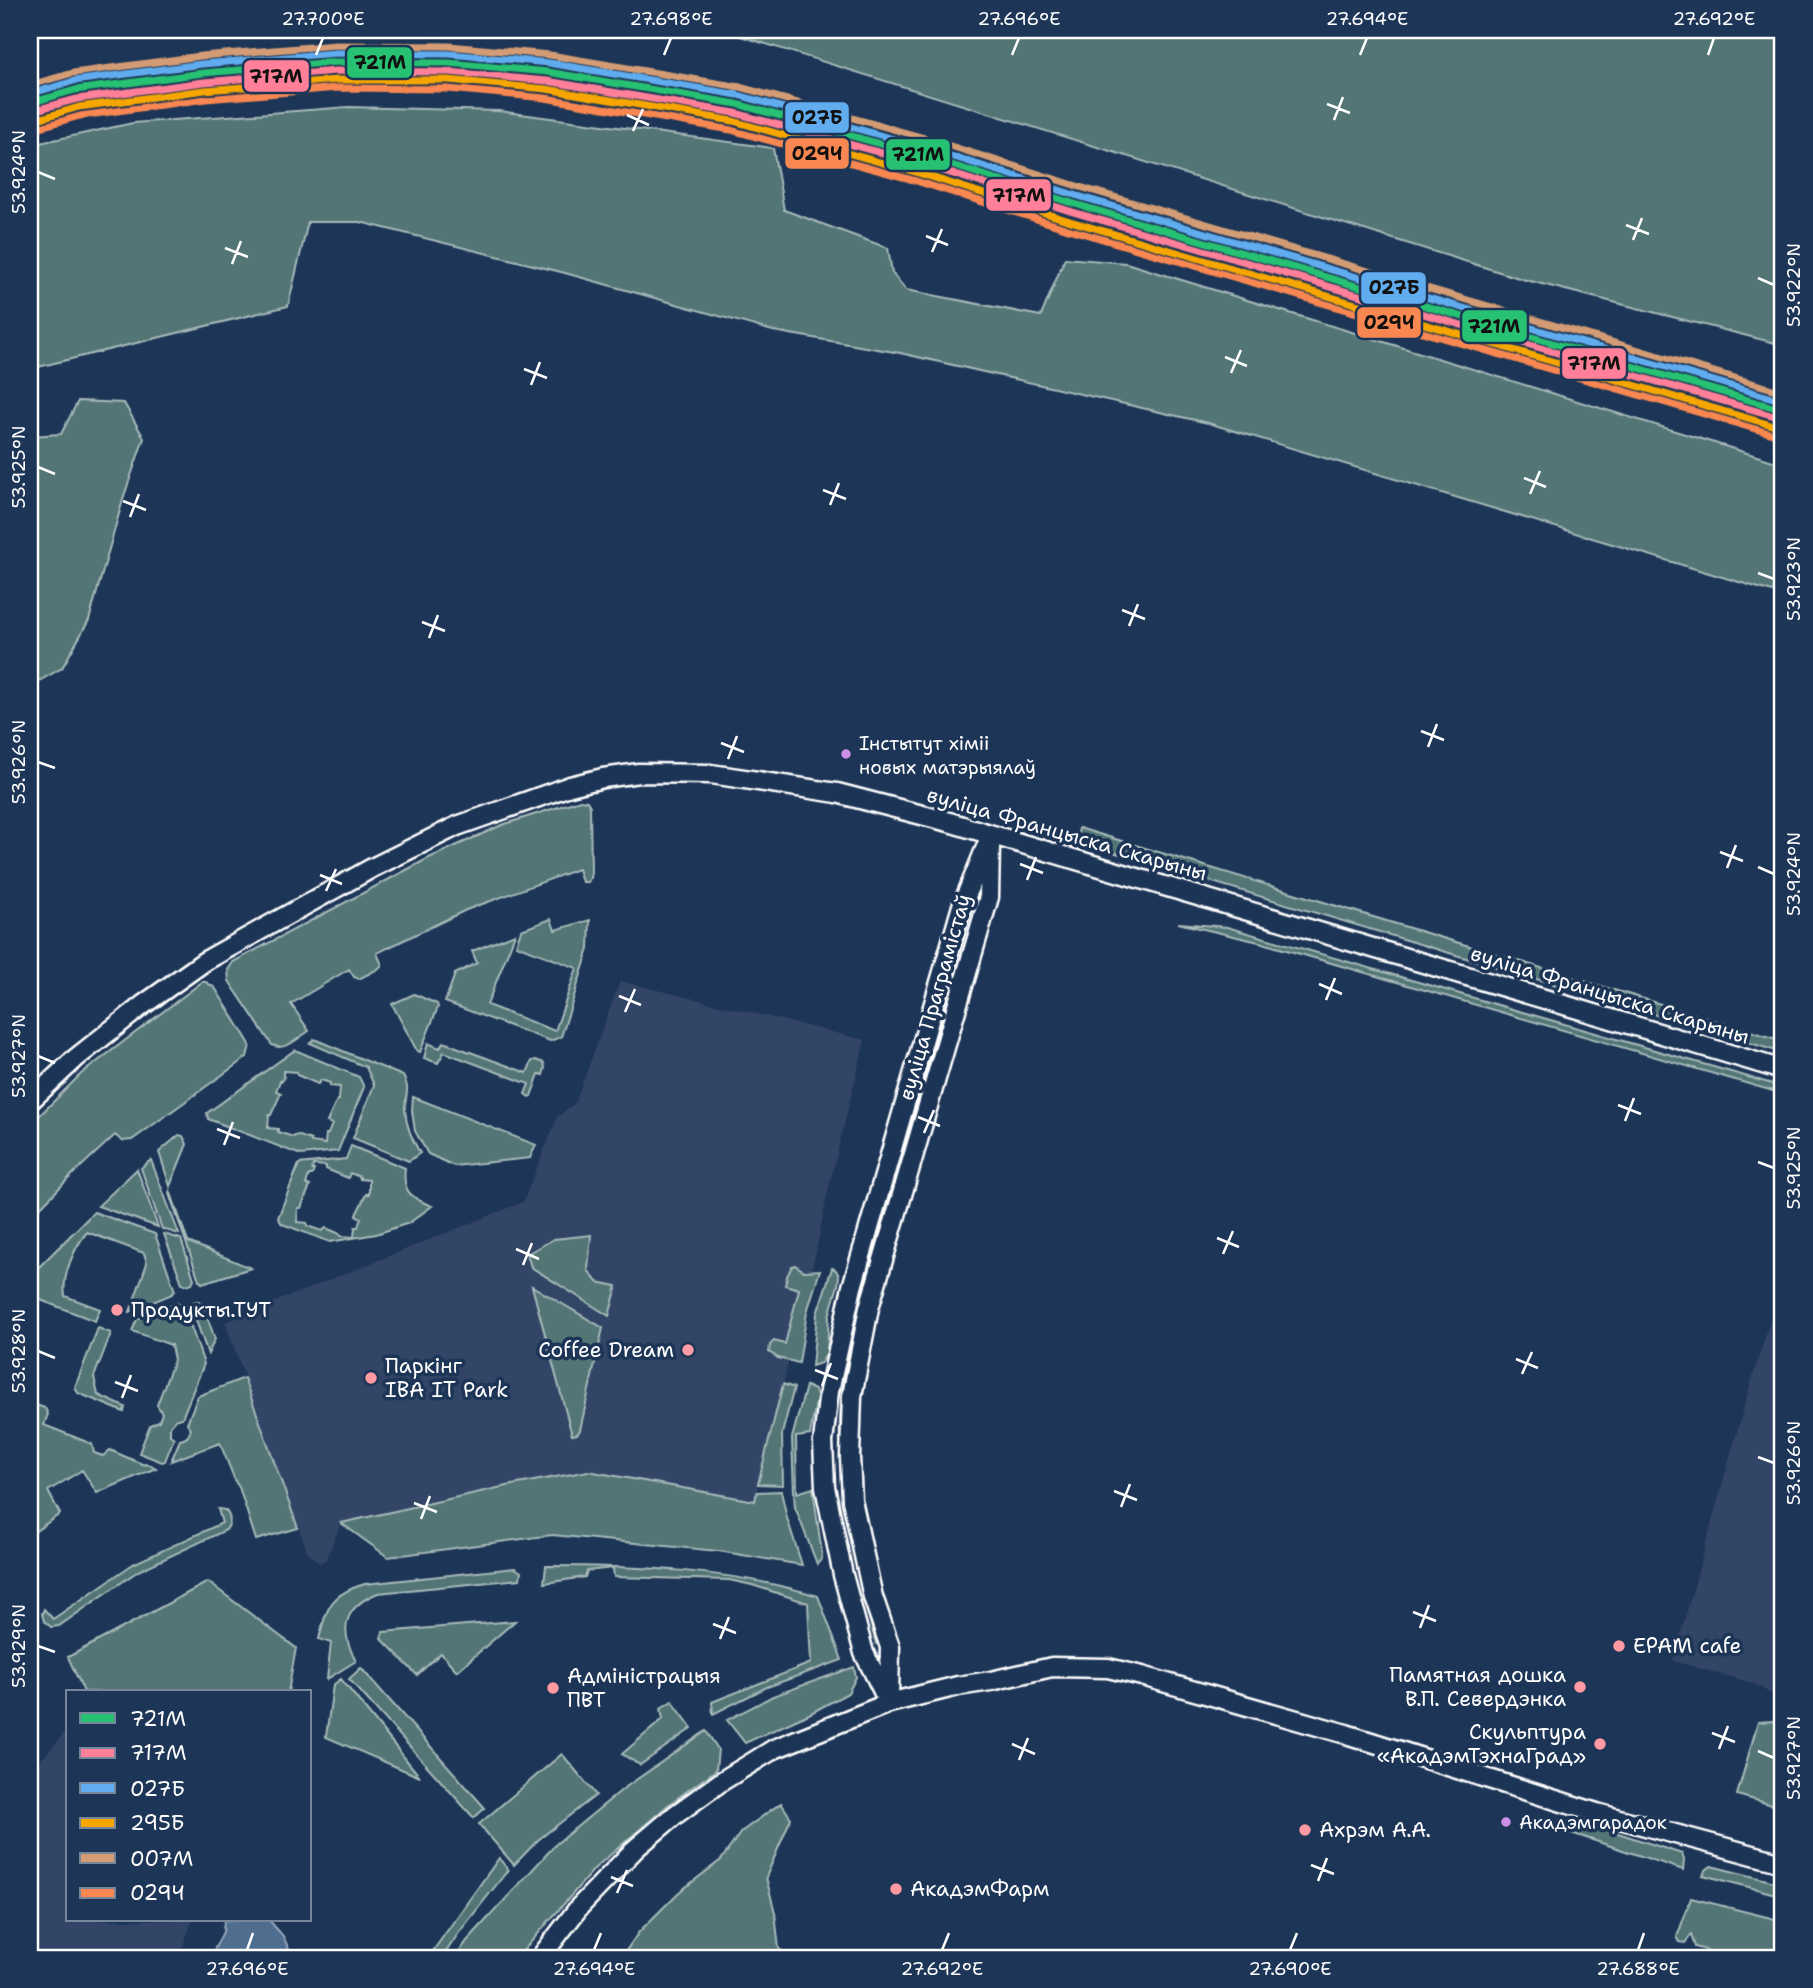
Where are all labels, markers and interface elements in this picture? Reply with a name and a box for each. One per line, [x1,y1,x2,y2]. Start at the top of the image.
text: 27.700°E [281,7,365,31]
text: 27.698°E [629,7,713,31]
text: 27.696°E [977,7,1061,31]
text: 27.694°E [1326,7,1408,31]
text: 27.692°E [1673,7,1755,31]
line badge: 721М [346,46,413,79]
text: 721М [354,50,407,75]
line badge: 717М [243,59,310,93]
text: 717М [249,64,303,89]
line badge: 027Б [784,101,850,134]
text: 027Б [791,105,843,130]
text: 53.924°N [7,130,31,214]
line badge: 029Ч [784,137,850,170]
line badge: 721М [885,138,951,171]
text: 029Ч [791,141,843,166]
text: 721М [892,142,945,167]
line badge: 717М [985,178,1052,212]
text: 717М [992,183,1046,208]
text: 53.922°N [1782,243,1806,327]
line badge: 027Б [1360,271,1427,305]
text: 027Б [1368,275,1420,300]
line badge: 029Ч [1356,306,1422,339]
line badge: 721М [1461,309,1528,343]
text: 029Ч [1363,310,1415,335]
text: 721М [1468,314,1521,339]
line badge: 717М [1561,347,1627,380]
text: 717М [1567,351,1621,376]
text: 53.925°N [7,425,31,509]
text: 53.923°N [1782,537,1806,621]
text: 53.926°N [7,720,31,804]
place label: Інстытут хіміі новых матэрыялаў [859,731,1036,780]
marker: Інстытут хіміі новых матэрыялаў [839,747,853,761]
street label: вуліца Францыска Скарыны [924,781,1210,887]
text: 53.924°N [1782,832,1806,916]
street label: вуліца Праграмістаў [892,891,978,1103]
street label: вуліца Францыска Скарыны [1467,939,1753,1051]
text: 53.927°N [7,1014,31,1098]
text: 53.925°N [1782,1126,1806,1210]
place label: Продукты.ТУТ [131,1296,271,1324]
marker: Продукты.ТУТ [109,1302,125,1318]
text: 53.928°N [7,1309,31,1393]
place label: Coffee Dream [538,1336,674,1364]
marker: Coffee Dream [680,1342,696,1358]
place label: Паркінг IBA IT Park [385,1352,508,1404]
marker: Паркінг IBA IT Park [363,1370,379,1386]
text: 53.926°N [1782,1421,1806,1505]
text: 53.929°N [7,1604,31,1688]
place label: EPAM cafe [1633,1632,1741,1660]
marker: EPAM cafe [1611,1638,1627,1654]
place label: Памятная дошка В.П. Севердэнка [1389,1661,1566,1713]
place label: Адміністрацыя ПВТ [567,1662,721,1714]
marker: Памятная дошка В.П. Севердэнка [1572,1679,1588,1695]
marker: Адміністрацыя ПВТ [545,1680,561,1696]
legend [66,1690,312,1922]
text: 721М [130,1705,186,1733]
text: 53.927°N [1782,1716,1806,1800]
place label: Скульптура «АкадэмТэхнаГрад» [1377,1718,1586,1770]
marker: Скульптура «АкадэмТэхнаГрад» [1592,1736,1608,1752]
text: 717М [130,1739,187,1767]
text: 027Б [130,1775,185,1803]
text: 295Б [130,1809,185,1837]
place label: Акадэмгарадок [1519,1810,1667,1835]
marker: Акадэмгарадок [1499,1815,1513,1829]
place label: Ахрэм А.А. [1319,1816,1431,1844]
marker: Ахрэм А.А. [1297,1822,1313,1838]
text: 007М [130,1845,193,1873]
place label: АкадэмФарм [910,1875,1049,1903]
text: 029Ч [130,1879,185,1907]
marker: АкадэмФарм [888,1881,904,1897]
text: 27.696°E [205,1957,289,1981]
text: 27.694°E [553,1957,635,1981]
text: 27.692°E [901,1957,983,1981]
text: 27.690°E [1248,1957,1332,1981]
text: 27.688°E [1596,1957,1680,1981]

